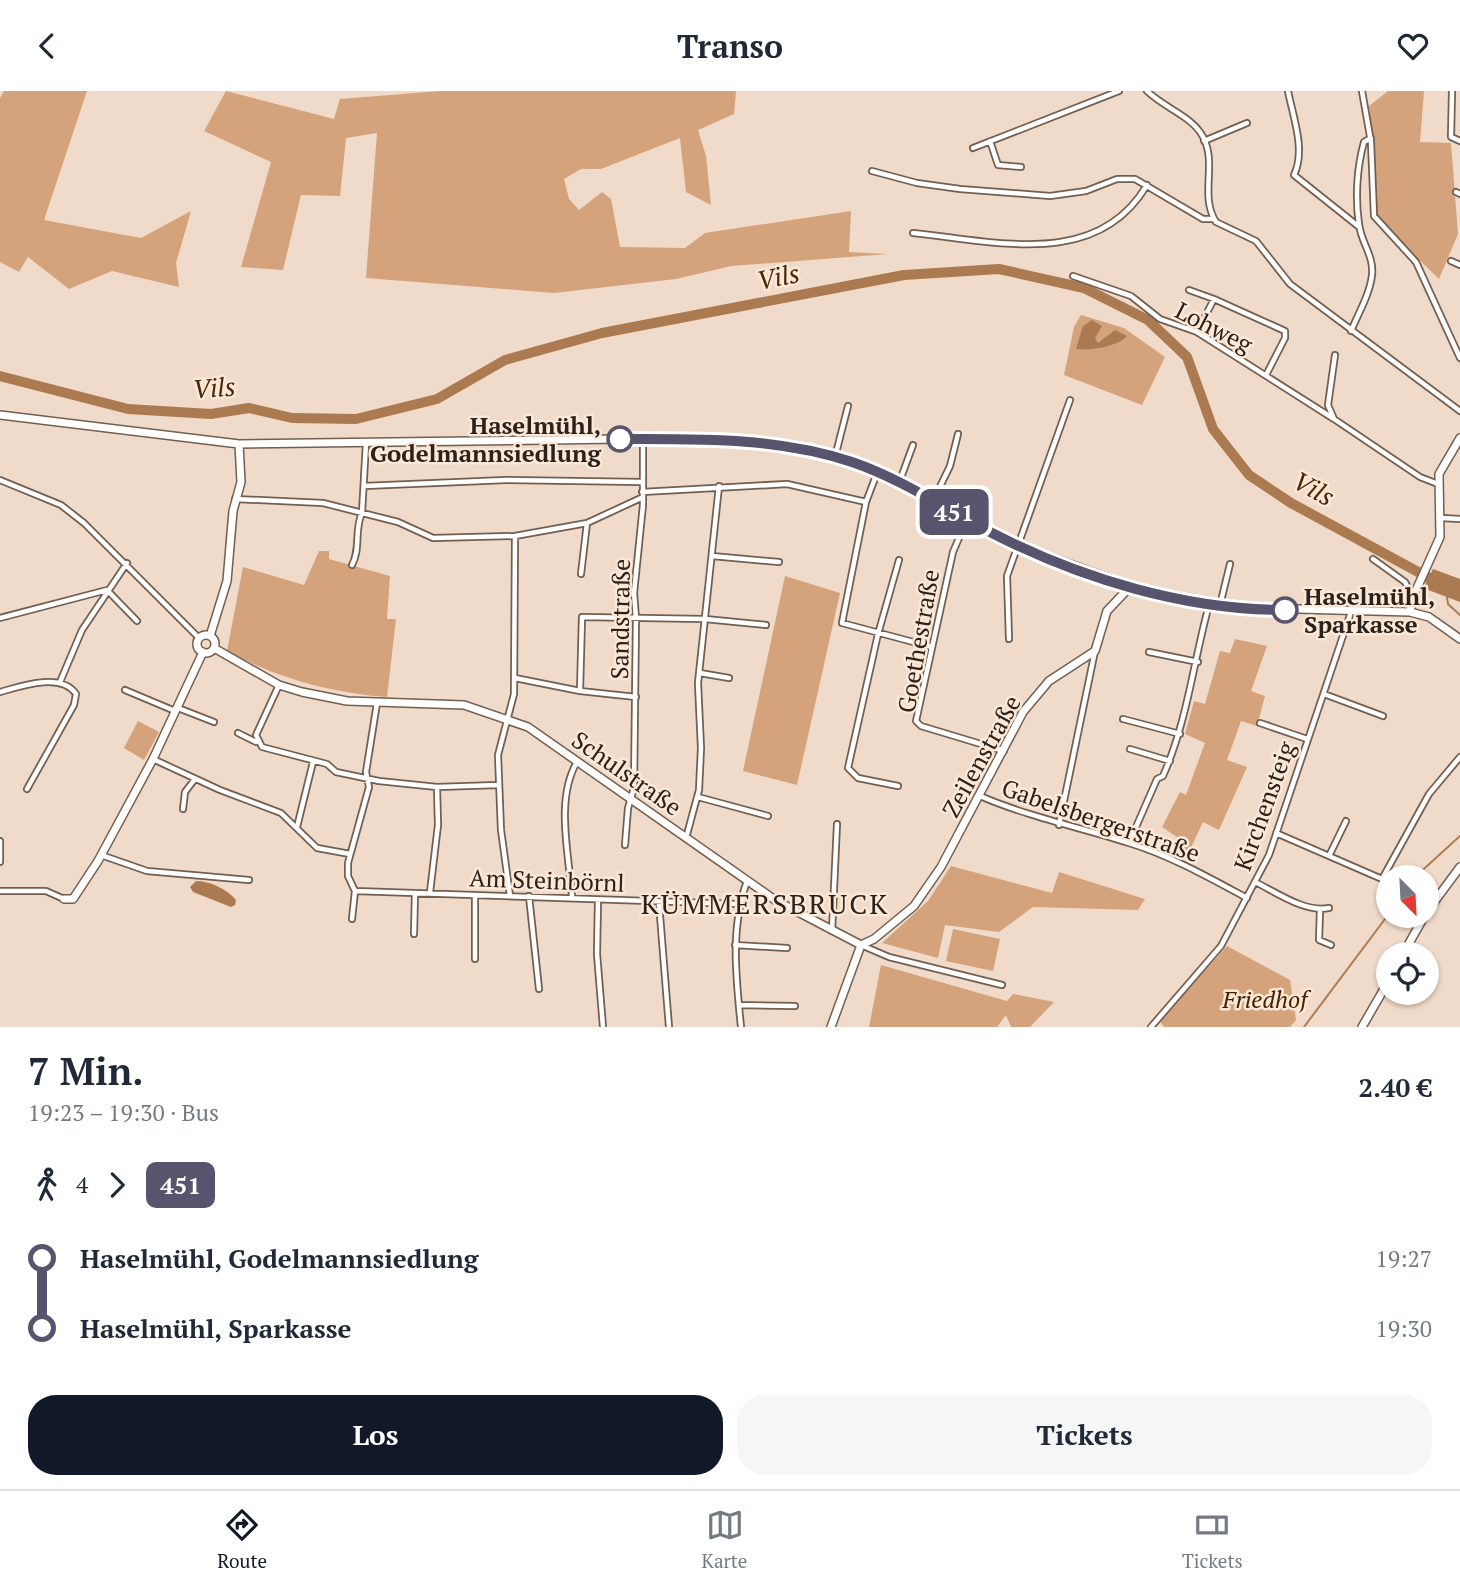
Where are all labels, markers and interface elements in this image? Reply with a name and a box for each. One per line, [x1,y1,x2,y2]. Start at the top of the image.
text: Transo [677,25,783,67]
icon: back [28,27,66,65]
icon: heart [1394,27,1432,65]
water label: Vils [754,255,802,297]
street label: Lohweg [1170,294,1258,360]
water label: Vils [191,369,237,405]
place label: Haselmühl, Godelmannsiedlung [370,409,601,469]
marker: Haselmühl, Godelmannsiedlung [607,426,633,452]
water label: Vils [1287,463,1341,513]
line badge: 451 [914,489,994,535]
text: 451 [934,496,974,528]
street label: Sandstraße [603,558,637,680]
street label: Goethestraße [890,567,946,715]
place label: Haselmühl, Sparkasse [1304,580,1435,640]
marker: Haselmühl, Sparkasse [1272,597,1298,623]
street label: Zeilenstraße [934,689,1028,823]
street label: Schulstraße [566,723,688,823]
street label: Kirchensteig [1226,737,1302,875]
street label: Gabelsbergerstraße [998,771,1204,869]
street label: Am Steinbörnl [469,861,625,899]
north arrow [1376,865,1438,927]
map controls [1376,865,1439,1005]
district label: KÜMMERSBRUCK [641,885,889,922]
button: locate [1376,942,1439,1005]
park label: Friedhof [1222,983,1312,1015]
text: 7 Min. [28,1046,143,1096]
text: 2.40 € [1359,1070,1432,1104]
text: 19:23 – 19:30 · Bus [28,1097,219,1128]
icon: walk [28,1166,66,1204]
icon: forward [98,1166,136,1204]
text: 4 [76,1169,88,1200]
text: 451 [160,1169,201,1201]
text: Haselmühl, Godelmannsiedlung [80,1241,479,1275]
text: 19:27 [1375,1243,1432,1274]
text: Haselmühl, Sparkasse [80,1311,352,1345]
text: 19:30 [1375,1313,1432,1344]
button: Los [28,1395,723,1475]
button: Tickets [737,1395,1432,1475]
tab: Route [217,1506,267,1573]
tab: Karte [702,1506,747,1573]
tab: Tickets [1182,1506,1243,1573]

